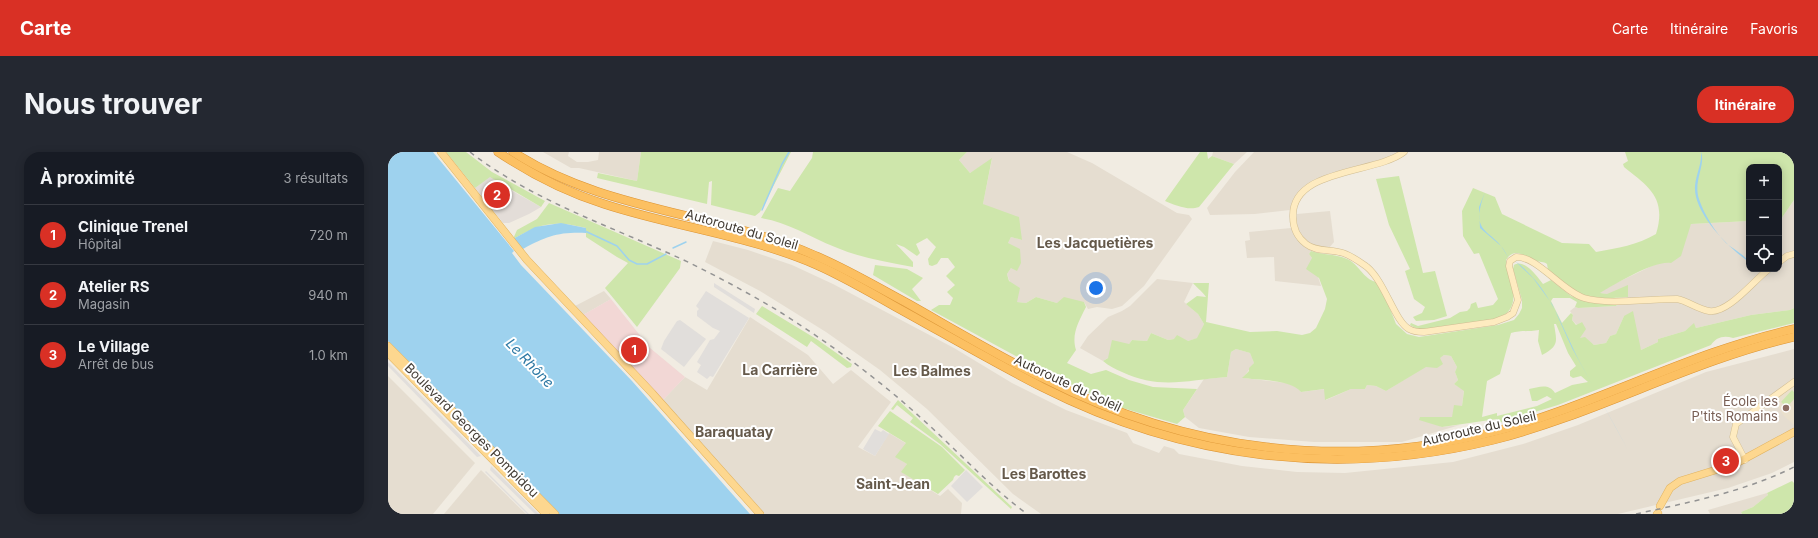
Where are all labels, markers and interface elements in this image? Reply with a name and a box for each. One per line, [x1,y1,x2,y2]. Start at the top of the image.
text: Carte [20,17,71,40]
text: Carte [1612,20,1648,37]
text: Itinéraire [1670,20,1728,37]
text: Favoris [1750,20,1798,37]
button: Itinéraire [1697,86,1794,123]
text: Nous trouver [24,87,202,121]
map controls [1746,164,1782,272]
button: + [1746,164,1782,200]
text: À proximité [40,168,135,188]
text: 3 résultats [284,170,348,186]
pin: 2 [484,180,510,210]
button: − [1746,200,1782,236]
street label: Autoroute du Soleil [684,205,800,253]
text: Clinique Trenel [78,217,188,236]
text: 1 [50,227,56,243]
text: 720 m [309,227,348,243]
district label: Les Jacquetières [1037,234,1153,251]
text: Hôpital [78,236,121,252]
button: locate [1746,236,1782,272]
text: Atelier RS [78,277,149,296]
your location [1086,278,1106,298]
text: 2 [49,287,57,303]
text: 940 m [308,287,348,303]
text: Magasin [78,296,130,312]
water label: Le Rhône [503,334,558,391]
pin: 1 [621,335,647,365]
text: Le Village [78,337,149,356]
text: 3 [49,347,57,363]
text: 1.0 km [309,347,348,363]
street label: Autoroute du Soleil [1012,351,1124,415]
text: Arrêt de bus [78,356,154,372]
street label: Boulevard Georges Pompidou [402,360,542,500]
district label: La Carrière [742,361,818,378]
district label: Les Balmes [893,362,971,379]
place label: École les P'tits Romains [1691,393,1778,424]
marker: École les P'tits Romains [1781,403,1791,413]
street label: Autoroute du Soleil [1420,407,1538,449]
district label: Baraquatay [695,423,774,440]
pin: 3 [1713,446,1739,476]
district label: Les Barottes [1002,465,1086,482]
district label: Saint-Jean [856,475,930,492]

